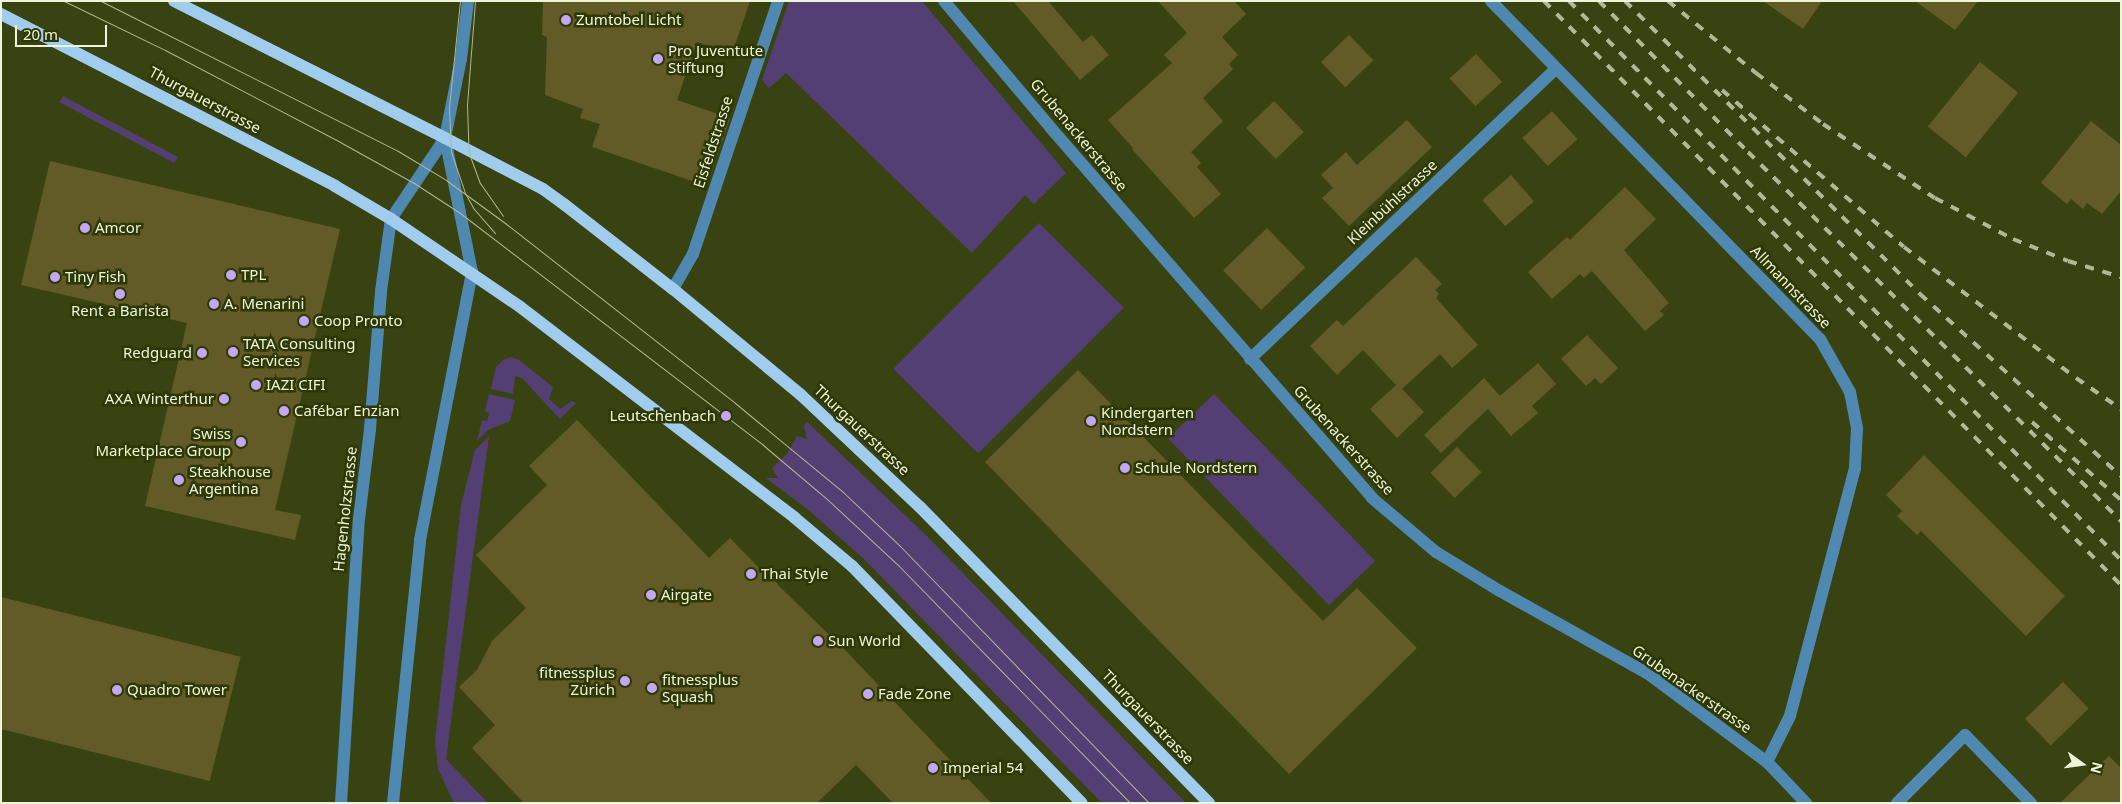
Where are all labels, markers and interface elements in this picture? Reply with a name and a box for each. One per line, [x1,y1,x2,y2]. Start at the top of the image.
place label: Zumtobel Licht [576,11,681,29]
marker: Zumtobel Licht [560,14,572,26]
scale bar [18,15,110,47]
text: 20 m [23,24,58,44]
place label: Pro Juventute Stiftung [668,41,763,76]
marker: Pro Juventute Stiftung [652,53,664,65]
street label: Thurgauerstrasse [146,63,264,137]
street label: Grubenackerstrasse [1027,75,1131,195]
street label: Eisfeldstrasse [690,94,736,190]
street label: Kleinbühlstrasse [1343,156,1441,248]
place label: Amcor [95,219,141,237]
marker: Amcor [79,222,91,234]
street label: Allmannstrasse [1747,242,1835,332]
place label: TPL [241,266,266,284]
place label: Tiny Fish [65,268,126,286]
marker: TPL [225,269,237,281]
marker: Tiny Fish [49,271,61,283]
marker: Rent a Barista [114,288,126,300]
place label: A. Menarini [224,295,304,313]
marker: A. Menarini [208,298,220,310]
place label: Rent a Barista [71,302,169,320]
place label: Coop Pronto [314,312,403,330]
marker: Coop Pronto [298,315,310,327]
place label: TATA Consulting Services [243,334,356,369]
place label: Redguard [123,344,192,362]
marker: TATA Consulting Services [227,346,239,358]
marker: Redguard [196,347,208,359]
place label: IAZI CIFI [266,376,326,394]
marker: IAZI CIFI [250,379,262,391]
street label: Thurgauerstrasse [810,381,914,479]
street label: Grubenackerstrasse [1290,381,1398,499]
place label: AXA Winterthur [105,390,214,408]
marker: AXA Winterthur [218,393,230,405]
place label: Cafébar Enzian [294,402,399,420]
place label: Kindergarten Nordstern [1101,403,1194,438]
marker: Cafébar Enzian [278,405,290,417]
place label: Leutschenbach [610,407,716,425]
marker: Leutschenbach [720,410,732,422]
marker: Kindergarten Nordstern [1085,415,1097,427]
place label: Swiss Marketplace Group [95,424,231,459]
marker: Swiss Marketplace Group [235,436,247,448]
street label: Hagenholzstrasse [329,446,361,572]
place label: Schule Nordstern [1135,459,1257,477]
place label: Steakhouse Argentina [189,462,271,497]
marker: Schule Nordstern [1119,462,1131,474]
marker: Steakhouse Argentina [173,474,185,486]
place label: Thai Style [761,565,828,583]
marker: Thai Style [745,568,757,580]
place label: Airgate [661,586,712,604]
marker: Airgate [645,589,657,601]
place label: Sun World [828,632,901,650]
marker: Sun World [812,635,824,647]
street label: Grubenackerstrasse [1629,641,1755,737]
place label: fitnessplus Zürich [539,663,615,698]
street label: Thurgauerstrasse [1098,666,1198,768]
place label: fitnessplus Squash [662,670,738,705]
marker: fitnessplus Zürich [619,675,631,687]
place label: Quadro Tower [127,681,227,699]
marker: fitnessplus Squash [646,682,658,694]
marker: Quadro Tower [111,684,123,696]
place label: Fade Zone [878,685,951,703]
marker: Fade Zone [862,688,874,700]
north arrow [2057,739,2107,789]
place label: Imperial 54 [943,759,1023,777]
text: N [2086,760,2108,776]
marker: Imperial 54 [927,762,939,774]

